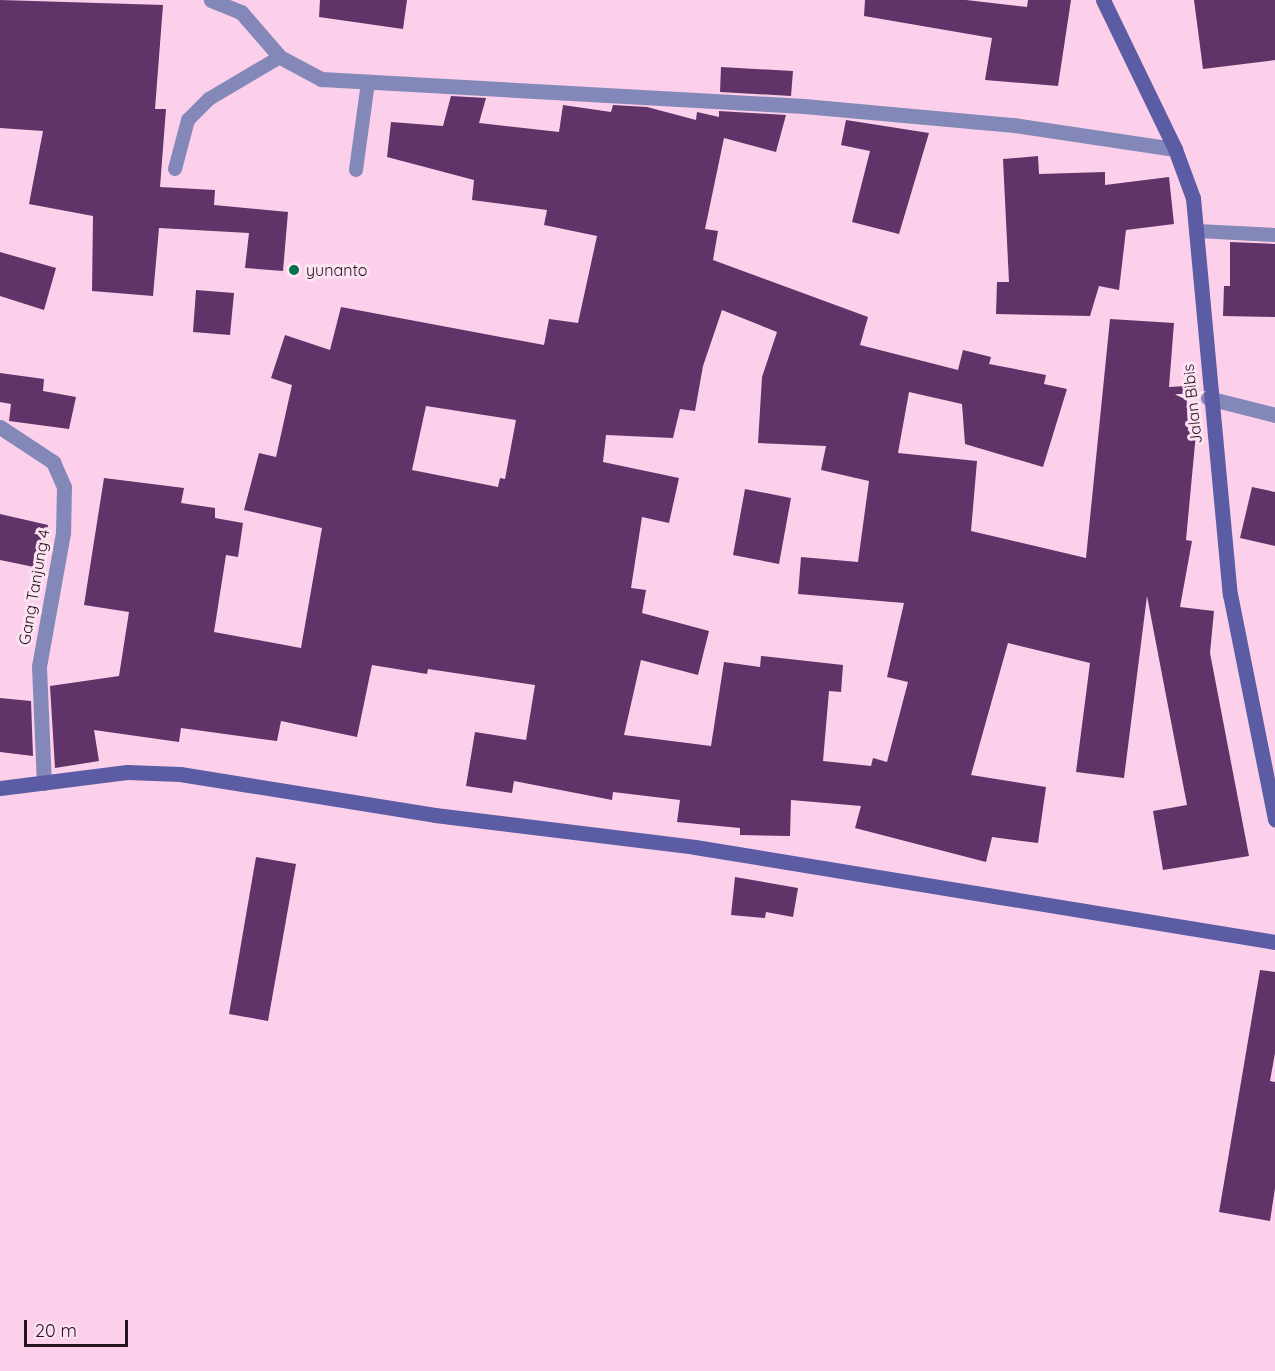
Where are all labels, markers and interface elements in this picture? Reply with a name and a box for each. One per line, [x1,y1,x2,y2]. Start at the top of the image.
place label: yunanto [306,260,367,280]
marker: yunanto [287,263,301,277]
street label: Jalan Bibis [1178,363,1206,445]
street label: Gang Tanjung 4 [14,528,54,646]
scale bar [27,1308,130,1346]
text: 20 m [35,1319,77,1342]

